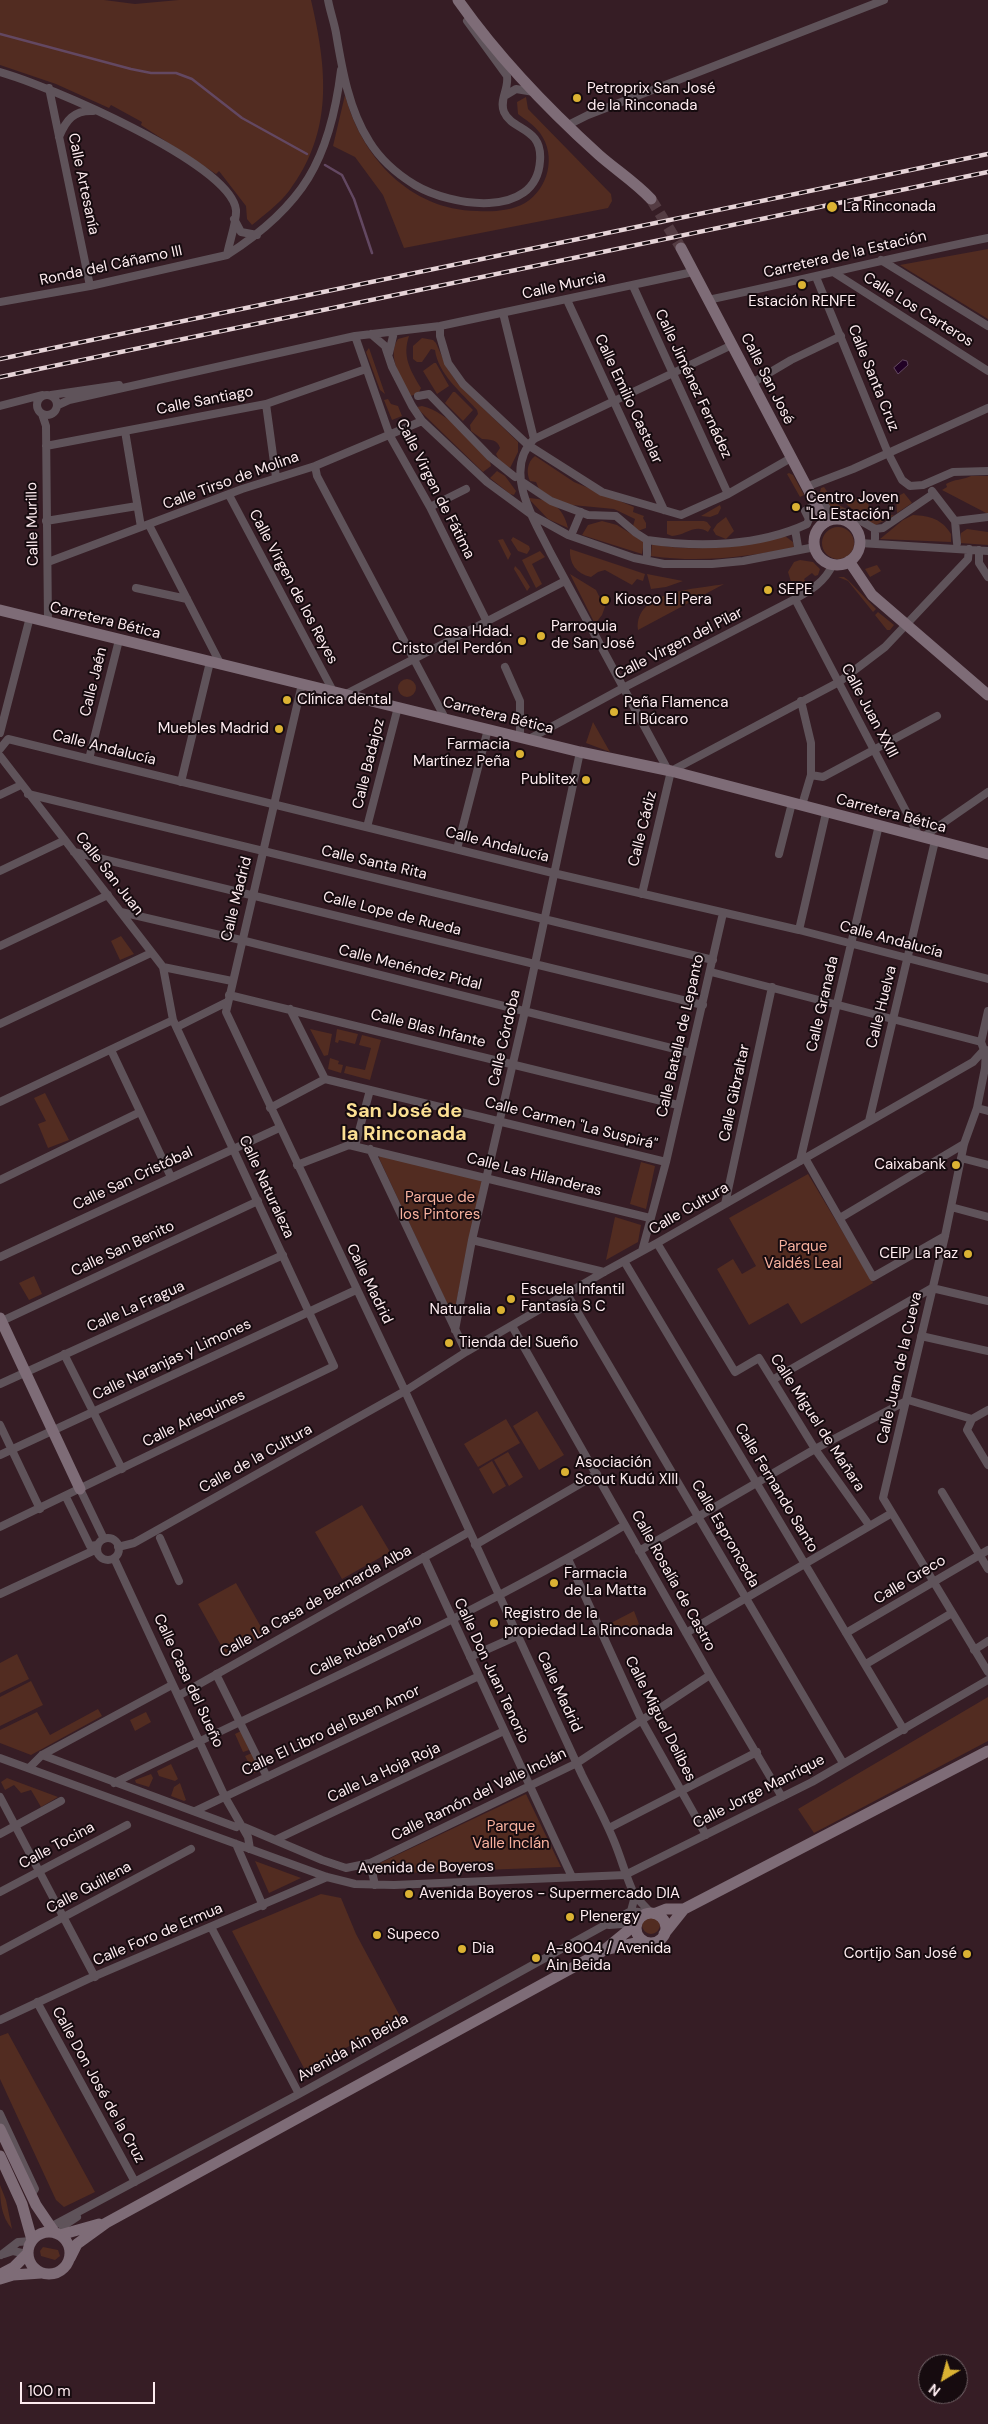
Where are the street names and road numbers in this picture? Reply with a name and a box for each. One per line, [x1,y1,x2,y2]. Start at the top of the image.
street label: Calle Artesanía [63,131,103,237]
street label: Carretera de la Estación [762,227,928,283]
street label: Ronda del Cáñamo III [38,242,184,290]
street label: Calle Murcia [521,268,607,304]
street label: Calle Los Carteros [860,269,976,351]
street label: Calle Jiménez Fernádez [651,307,735,461]
street label: Calle Santa Cruz [843,322,903,434]
street label: Calle San José [736,330,798,428]
street label: Calle Emilio Castelar [590,331,666,467]
street label: Calle Santiago [155,383,255,419]
street label: Calle Virgen de Fátima [392,416,478,562]
street label: Calle Tirso de Molina [161,448,301,514]
street label: Calle Murillo [23,482,43,566]
street label: Calle Virgen de los Reyes [245,507,341,667]
street label: Carretera Bética [48,599,162,643]
street label: Calle Virgen del Pilar [612,604,746,684]
street label: Calle Jaén [77,645,111,719]
street label: Calle Juan XXIII [837,661,901,761]
street label: Carretera Bética [441,694,555,738]
street label: Calle Badajoz [349,717,389,811]
street label: Calle Andalucía [50,726,158,770]
street label: Calle Cádiz [625,790,661,868]
street label: Carretera Bética [834,791,948,837]
street label: Calle Andalucía [443,823,551,867]
street label: Calle San Juan [71,829,147,919]
street label: Calle Santa Rita [319,842,429,884]
street label: Calle Madrid [218,855,256,943]
street label: Calle Lope de Rueda [321,888,463,940]
street label: Calle Andalucía [837,918,945,962]
street label: Calle Menéndez Pidal [337,941,483,995]
street label: Calle Batalla de Lepanto [653,953,709,1119]
street label: Calle Granada [803,954,843,1054]
street label: Calle Huelva [863,964,901,1050]
street label: Calle Córdoba [485,988,525,1088]
street label: Calle Blas Infante [369,1006,487,1052]
street label: Calle Gibraltar [716,1043,754,1143]
street label: Calle Carmen "La Suspirá" [483,1094,659,1154]
street label: Calle Naturaleza [234,1133,298,1241]
street label: Calle San Cristóbal [70,1143,196,1215]
street label: Calle Las Hilanderas [464,1149,604,1201]
street label: Calle Cultura [646,1179,732,1239]
street label: Calle San Benito [68,1217,178,1281]
street label: Calle Madrid [342,1241,396,1327]
street label: Calle La Fragua [84,1277,188,1337]
street label: Calle Juan de la Cueva [874,1290,926,1446]
street label: Calle Naranjas y Limones [90,1315,254,1405]
street label: Calle Miguel de Mañara [766,1351,868,1495]
street label: Calle Arlequines [140,1386,248,1452]
street label: Calle de la Cultura [196,1420,316,1498]
street label: Calle Fernando Santo [730,1420,822,1556]
street label: Calle Espronceda [687,1477,763,1591]
street label: Calle Rosalía de Castro [627,1508,719,1654]
street label: Calle La Casa de Bernarda Alba [217,1542,415,1662]
street label: Calle Greco [871,1551,949,1609]
street label: Calle Don Juan Tenorio [449,1596,533,1746]
street label: Calle Casa del Sueño [149,1611,227,1751]
street label: Calle Rubén Darío [307,1611,425,1681]
street label: Calle Madrid [532,1649,586,1735]
street label: Calle Miguel Delibes [621,1653,699,1785]
street label: Calle El Libro del Buen Amor [239,1682,423,1780]
street label: Calle La Hoja Roja [325,1739,443,1807]
street label: Calle Ramón del Valle Inclán [389,1745,569,1845]
street label: Calle Jorge Manrique [690,1751,828,1833]
street label: Calle Tocina [16,1819,98,1873]
street label: Calle Guillena [43,1858,135,1918]
street label: Avenida de Boyeros [358,1858,494,1878]
street label: Calle Foro de Ermua [91,1900,225,1970]
street label: Calle Don José de la Cruz [48,2004,148,2166]
street label: Avenida Ain Beida [294,2010,412,2086]

